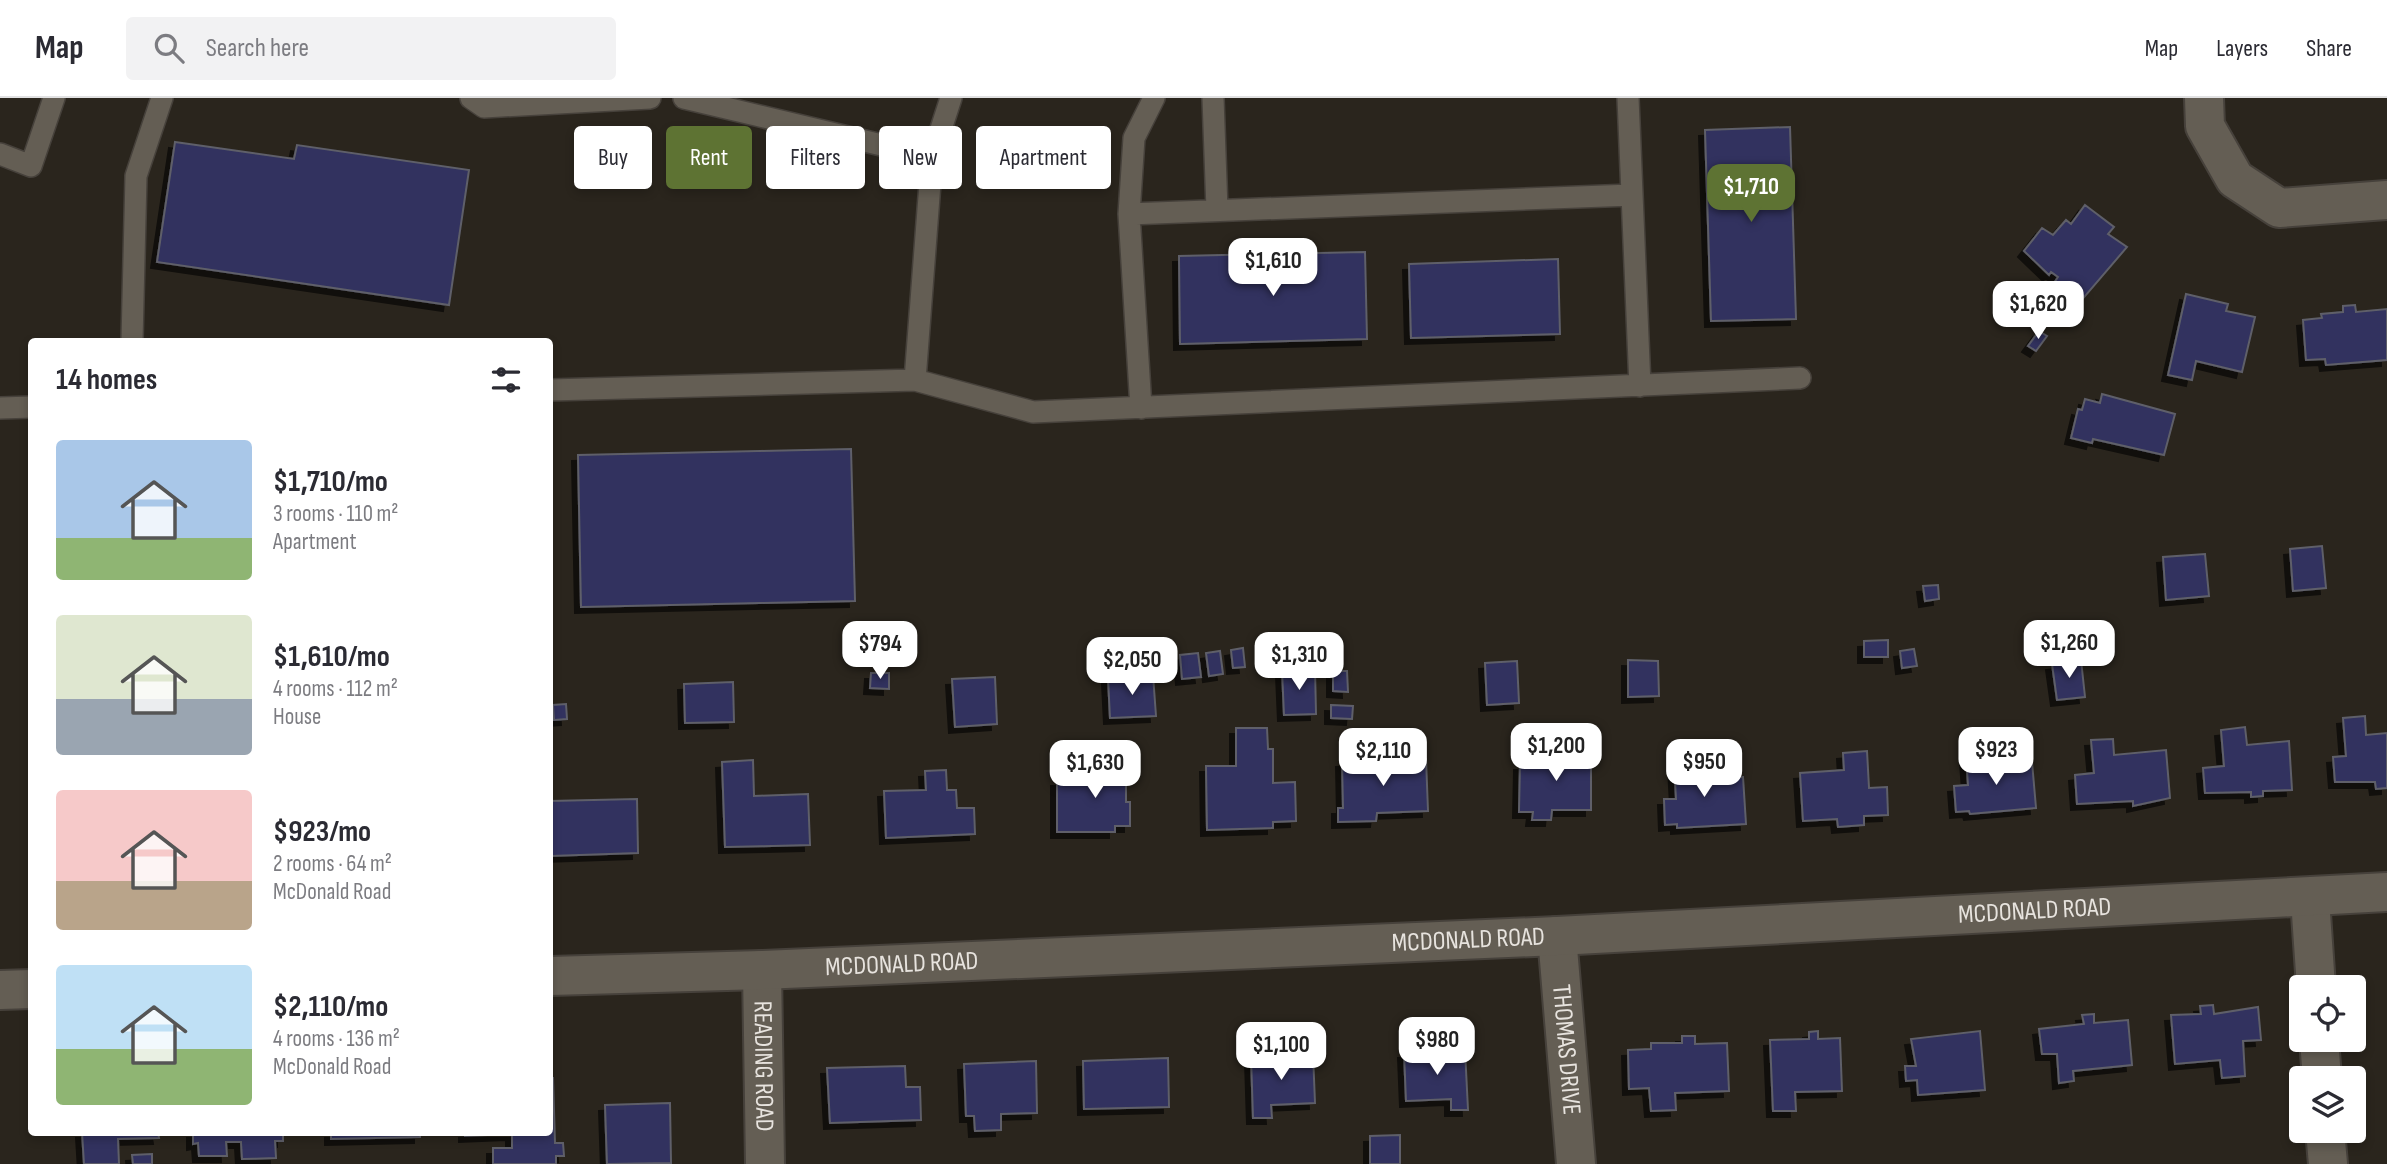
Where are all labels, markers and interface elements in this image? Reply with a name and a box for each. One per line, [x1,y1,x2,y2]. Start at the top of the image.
search box [126,17,616,80]
text: Map [35,28,84,68]
icon: search [150,29,188,67]
text: Search here [206,33,309,64]
text: Map [2145,34,2178,63]
text: Layers [2216,34,2268,63]
text: Share [2306,34,2352,63]
chip: Buy [574,126,652,189]
chip: Rent [666,126,752,189]
chip: Filters [766,126,865,189]
chip: New [879,126,962,189]
chip: Apartment [976,126,1111,189]
pin: $1,710 [1694,164,1808,224]
text: $1,710 [1723,173,1779,201]
pin: $1,610 [1216,238,1330,298]
text: $1,610 [1244,247,1302,275]
pin: $1,620 [1981,282,2095,341]
text: $1,620 [2009,290,2067,318]
icon: filters [487,361,525,399]
text: 14 homes [56,362,157,398]
text: $1,710/mo [273,464,388,500]
icon: home [112,468,196,552]
text: 3 rooms · 110 m² [273,500,398,528]
text: Apartment [273,528,357,556]
pin: $1,260 [2012,620,2126,680]
pin: $794 [839,622,921,681]
text: $1,260 [2040,629,2098,657]
text: $794 [858,630,902,658]
pin: $1,310 [1242,632,1356,692]
pin: $2,050 [1075,638,1189,697]
text: $1,610/mo [273,639,390,675]
text: $1,310 [1271,641,1327,669]
icon: home [112,643,196,727]
text: $2,050 [1103,646,1161,674]
text: 4 rooms · 112 m² [273,675,398,703]
text: House [273,703,321,731]
pin: $1,200 [1499,724,1613,783]
pin: $2,110 [1326,728,1440,788]
pin: $923 [1955,728,2037,787]
text: $1,200 [1527,732,1585,760]
text: $923 [1974,736,2018,764]
text: $2,110 [1355,737,1411,765]
pin: $1,630 [1038,740,1152,800]
pin: $950 [1663,740,1745,799]
text: $950 [1682,748,1726,776]
text: $1,630 [1066,749,1124,777]
text: $923/mo [273,814,371,850]
icon: home [112,818,196,902]
text: 2 rooms · 64 m² [273,850,392,878]
text: McDonald Road [273,878,391,906]
street label: MCDONALD ROAD [1957,891,2112,930]
street label: MCDONALD ROAD [1391,921,1545,959]
street label: MCDONALD ROAD [825,945,979,983]
map controls [2289,975,2366,1143]
button: locate [2289,975,2366,1052]
street label: THOMAS DRIVE [1546,983,1587,1116]
text: $2,110/mo [273,989,388,1025]
icon: home [112,993,196,1077]
street label: READING ROAD [747,1000,780,1132]
pin: $980 [1396,1018,1478,1077]
pin: $1,100 [1224,1023,1338,1082]
text: 4 rooms · 136 m² [273,1025,400,1053]
text: $980 [1415,1026,1459,1054]
text: $1,100 [1252,1031,1310,1059]
text: McDonald Road [273,1053,391,1081]
button: layers [2289,1066,2366,1143]

